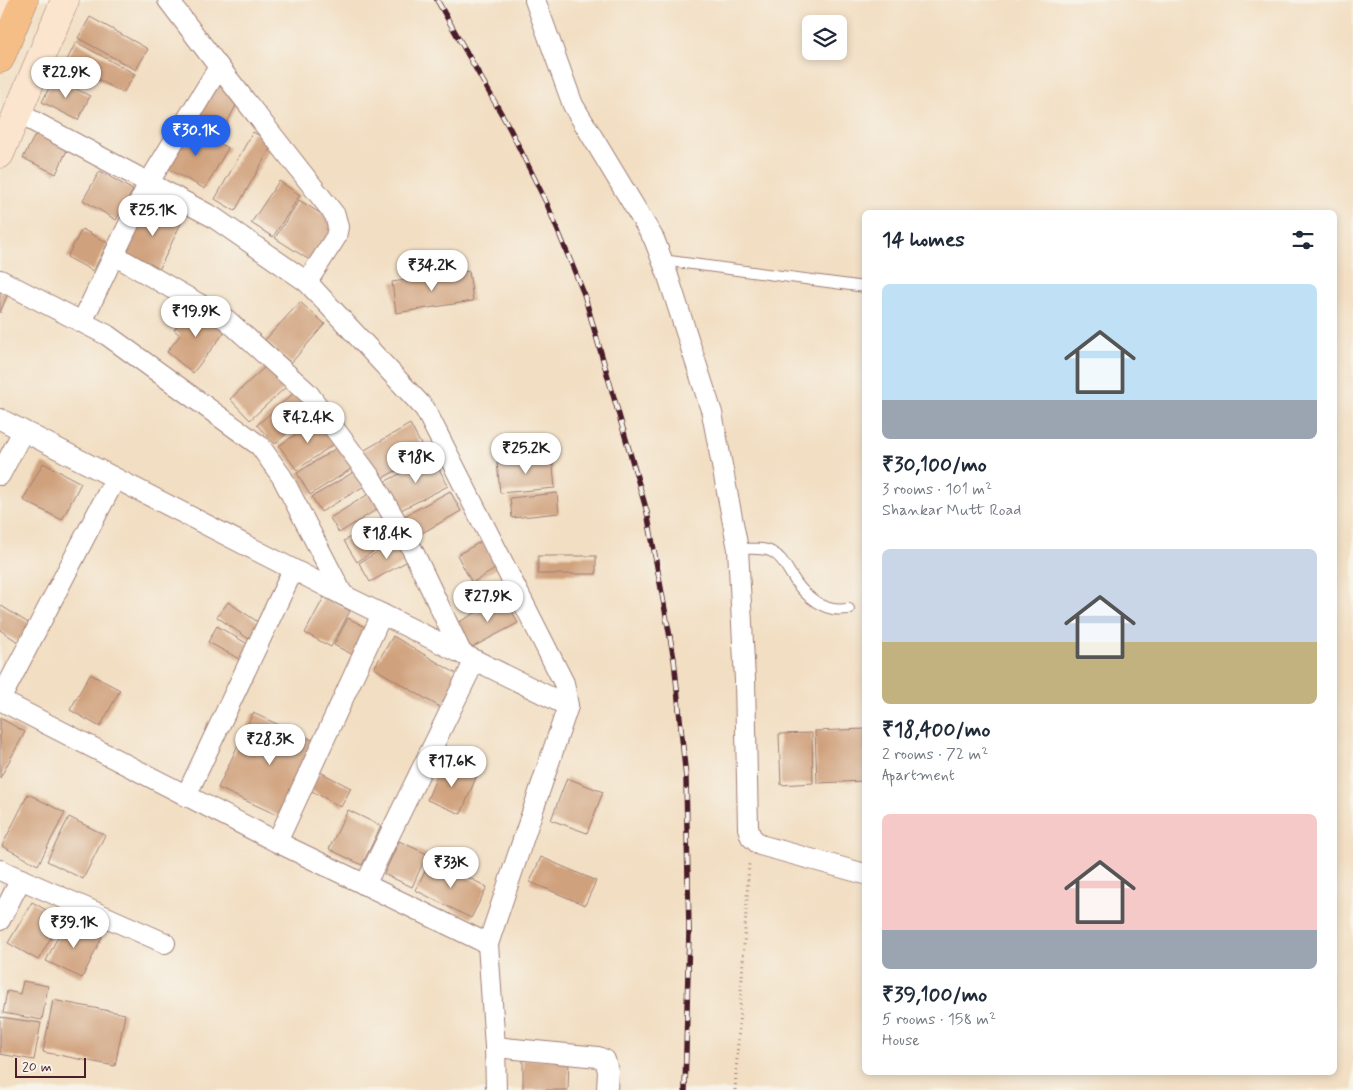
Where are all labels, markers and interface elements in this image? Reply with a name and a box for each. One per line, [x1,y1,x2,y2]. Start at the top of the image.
map controls [802,15,847,60]
button: layers [802,15,847,60]
pin: ₹22.9K [25,56,107,99]
text: ₹22.9K [42,62,90,83]
pin: ₹30.1K [155,114,237,157]
text: ₹30.1K [172,120,220,141]
pin: ₹25.1K [112,194,194,237]
text: ₹25.1K [129,200,177,221]
text: 14 homes [882,226,965,254]
icon: filters [1289,226,1317,254]
pin: ₹34.2K [391,250,473,292]
text: ₹34.2K [408,255,456,276]
pin: ₹19.9K [155,296,237,338]
text: ₹19.9K [172,301,220,322]
icon: home [1055,317,1145,407]
pin: ₹42.4K [267,402,349,444]
text: ₹42.4K [283,407,333,428]
pin: ₹25.2K [485,432,567,475]
text: ₹25.2K [502,438,550,459]
pin: ₹18K [386,442,446,484]
text: ₹18K [398,447,434,468]
text: ₹30,100/mo [882,451,987,479]
text: 3 rooms · 101 m² [882,479,992,500]
text: Shankar Mutt Road [882,500,1021,521]
pin: ₹18.4K [346,518,428,560]
text: ₹18.4K [363,523,412,544]
pin: ₹27.9K [447,580,529,623]
icon: home [1055,582,1145,672]
text: ₹27.9K [464,586,512,607]
text: ₹18,400/mo [882,716,990,744]
pin: ₹28.3K [229,724,311,766]
text: ₹28.3K [246,729,294,750]
text: 2 rooms · 72 m² [882,744,988,765]
pin: ₹17.6K [411,746,493,788]
text: ₹17.6K [428,751,476,772]
text: Apartment [882,765,955,786]
pin: ₹33K [421,846,481,889]
icon: home [1055,847,1145,937]
text: ₹33K [434,852,468,873]
pin: ₹39.1K [33,906,115,949]
text: ₹39.1K [50,912,98,933]
text: ₹39,100/mo [882,981,987,1009]
text: 5 rooms · 158 m² [882,1009,996,1030]
text: House [882,1030,920,1051]
scale bar [15,1055,86,1078]
text: 20 m [22,1058,52,1076]

